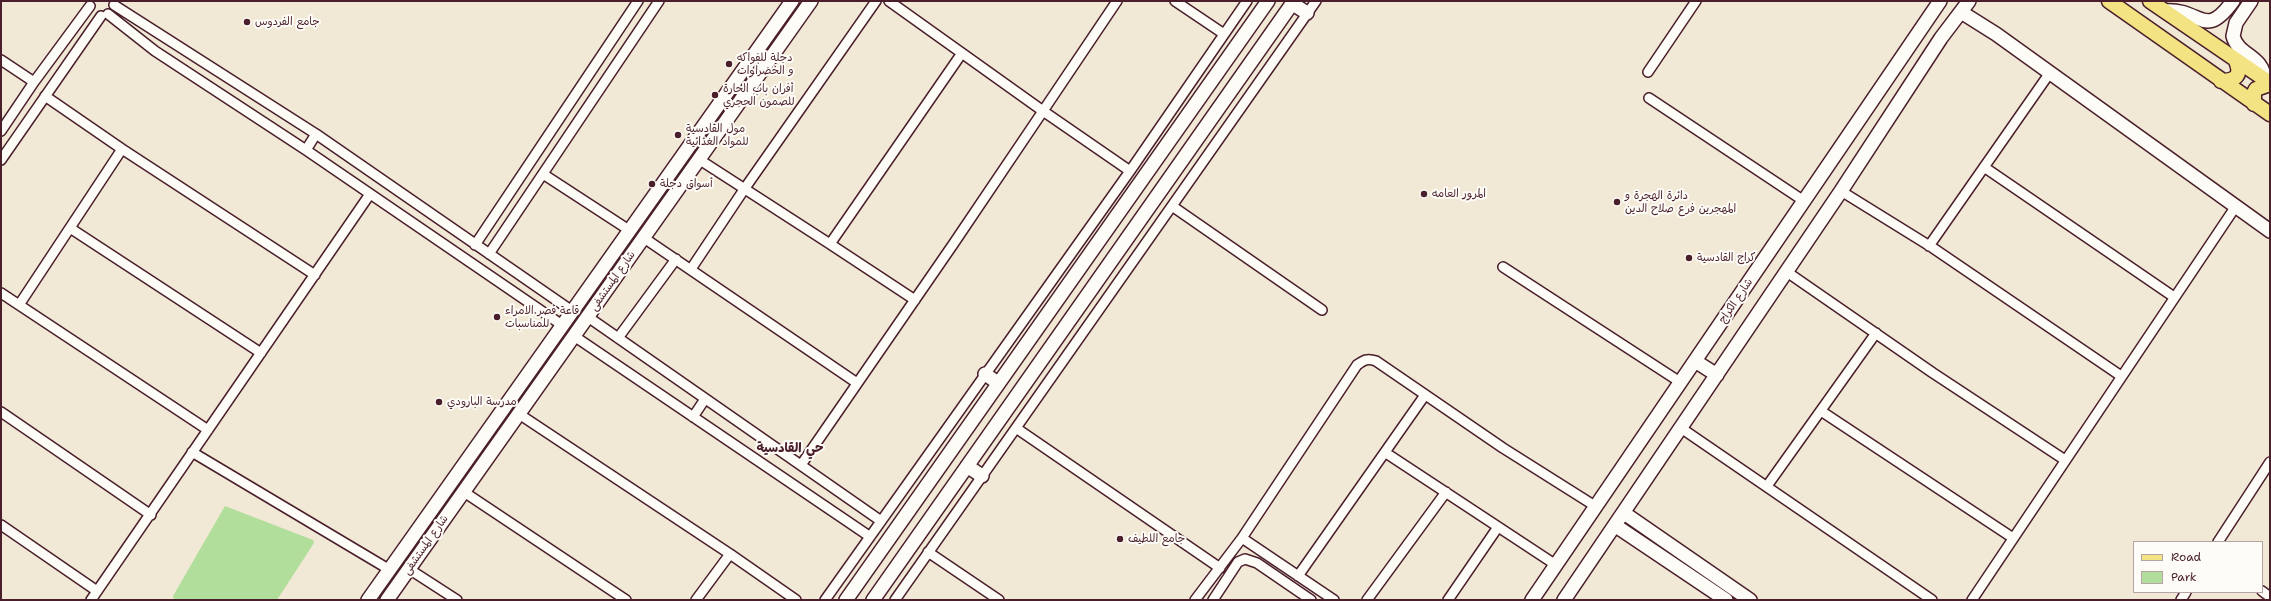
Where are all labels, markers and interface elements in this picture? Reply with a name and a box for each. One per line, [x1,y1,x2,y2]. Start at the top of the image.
place label: جامع الفردوس [255,15,320,29]
marker: جامع الفردوس [242,17,252,27]
place label: دجلة للفواكه و الخضراوات [737,51,794,77]
marker: دجلة للفواكه و الخضراوات [724,59,734,69]
place label: أفران باب الحارة للصمون الحجري [723,82,794,108]
marker: أفران باب الحارة للصمون الحجري [710,90,720,100]
place label: مول القادسية للمواد الغذائية [686,122,749,148]
marker: مول القادسية للمواد الغذائية [673,130,683,140]
place label: أسواق دجلة [660,177,713,191]
marker: أسواق دجلة [647,179,657,189]
place label: المرور العامه [1432,187,1486,201]
marker: المرور العامه [1419,189,1429,199]
place label: دائرة الهجرة و المهجرين فرع صلاح الدين [1625,189,1736,215]
marker: دائرة الهجرة و المهجرين فرع صلاح الدين [1612,197,1622,207]
street label: شارع المستشفى [587,248,639,314]
place label: كراج القادسية [1697,251,1756,265]
marker: كراج القادسية [1684,253,1694,263]
street label: شارع الكراج [1716,276,1756,326]
place label: قاعة فصر الامراء للمناسبات [505,304,579,330]
marker: قاعة فصر الامراء للمناسبات [492,312,502,322]
place label: مدرسة البارودي [447,395,517,409]
marker: مدرسة البارودي [434,397,444,407]
district label: حي القادسية [756,441,824,457]
street label: شارع المستشفى [400,512,452,578]
place label: جامع اللطیف [1128,532,1185,546]
marker: جامع اللطیف [1115,534,1125,544]
legend [2133,541,2263,593]
text: Road [2171,549,2201,565]
text: Park [2171,569,2197,585]

